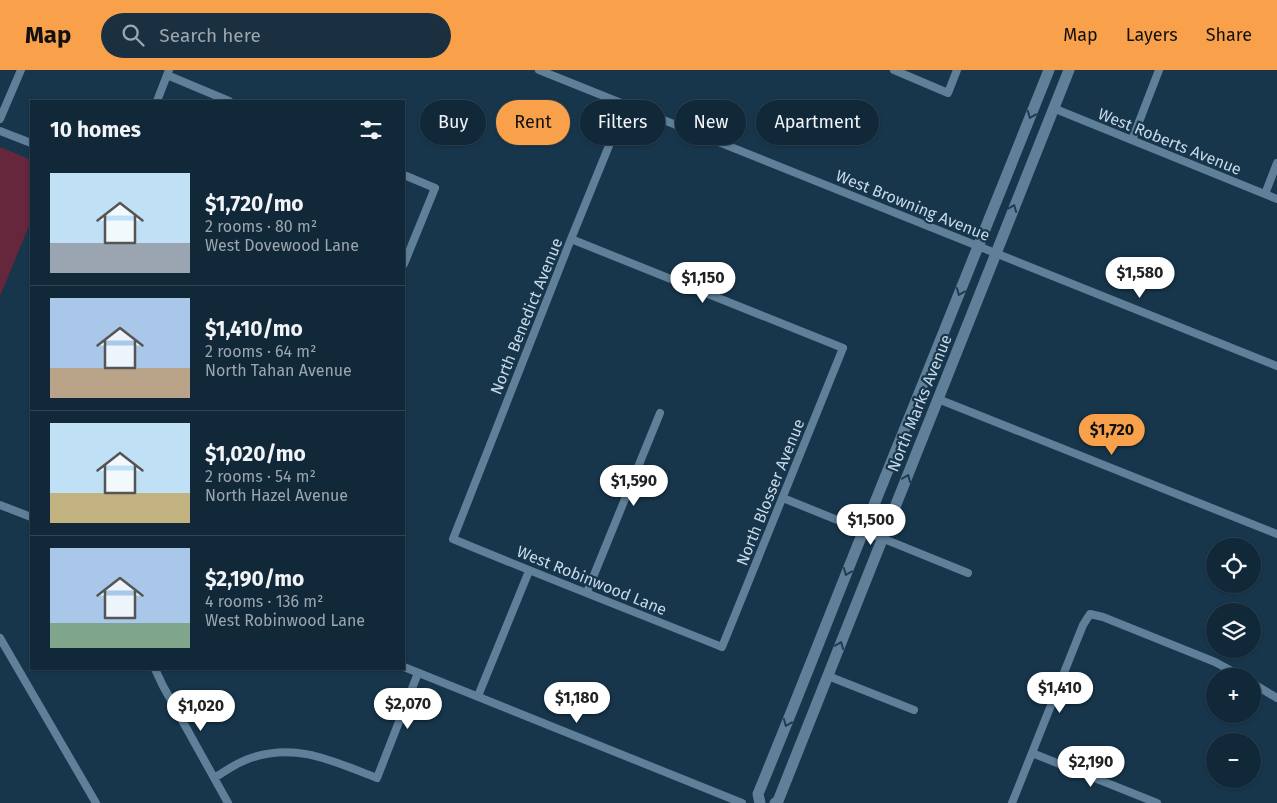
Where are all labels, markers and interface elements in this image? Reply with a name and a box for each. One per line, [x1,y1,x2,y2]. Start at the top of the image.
search box [101,13,451,58]
text: Map [25,21,71,49]
icon: search [119,21,147,49]
text: Search here [159,24,261,47]
text: Map [1063,24,1098,46]
text: Layers [1126,24,1178,46]
text: Share [1206,24,1252,46]
chip: Buy [420,100,486,145]
chip: Rent [496,100,570,145]
chip: Filters [580,100,665,145]
chip: New [675,100,746,145]
chip: Apartment [756,100,879,145]
street label: West Roberts Avenue [1095,104,1244,179]
one-way arrow [1027,110,1037,119]
icon: filters [357,116,385,144]
text: 10 homes [50,117,141,143]
street label: West Browning Avenue [833,166,993,245]
text: $1,720/mo [205,191,304,217]
icon: home [90,193,150,253]
one-way arrow [1007,204,1017,213]
text: 2 rooms · 80 m² [205,217,317,236]
street label: North Benedict Avenue [486,235,567,397]
text: West Dovewood Lane [205,236,359,255]
pin: $1,580 [1099,256,1181,299]
pin: $1,150 [662,262,744,304]
text: $1,580 [1117,263,1163,282]
text: $1,150 [681,268,725,287]
one-way arrow [956,287,966,296]
text: $1,410/mo [205,316,303,342]
icon: home [90,318,150,378]
street label: North Marks Avenue [883,332,956,474]
text: 2 rooms · 64 m² [205,342,316,361]
text: North Tahan Avenue [205,361,352,380]
pin: $1,720 [1071,414,1153,456]
street label: North Blosser Avenue [732,416,809,568]
text: $1,720 [1090,420,1134,439]
text: $1,020/mo [205,441,306,467]
icon: home [90,443,150,503]
pin: $1,590 [593,464,675,507]
text: 2 rooms · 54 m² [205,467,316,486]
text: $1,590 [611,471,657,490]
one-way arrow [900,474,911,483]
text: North Hazel Avenue [205,486,348,505]
pin: $1,500 [830,504,912,546]
text: $1,500 [848,510,894,529]
map controls [1206,538,1261,788]
button: locate [1206,538,1261,593]
street label: West Robinwood Lane [514,542,670,619]
text: $2,190/mo [205,566,304,592]
one-way arrow [842,567,853,576]
icon: home [90,568,150,628]
text: 4 rooms · 136 m² [205,592,323,611]
button: layers [1206,603,1261,658]
text: West Robinwood Lane [205,611,365,630]
one-way arrow [834,641,844,650]
button: + [1206,668,1261,723]
pin: $1,410 [1019,672,1101,714]
text: $1,410 [1038,678,1082,697]
pin: $1,180 [536,682,618,724]
pin: $2,070 [367,688,449,730]
text: $1,180 [555,688,599,707]
pin: $1,020 [160,690,242,732]
text: $2,070 [385,694,431,713]
text: $1,020 [178,696,224,715]
one-way arrow [783,719,793,727]
button: − [1206,733,1261,788]
pin: $2,190 [1050,746,1132,788]
text: $2,190 [1069,752,1113,771]

